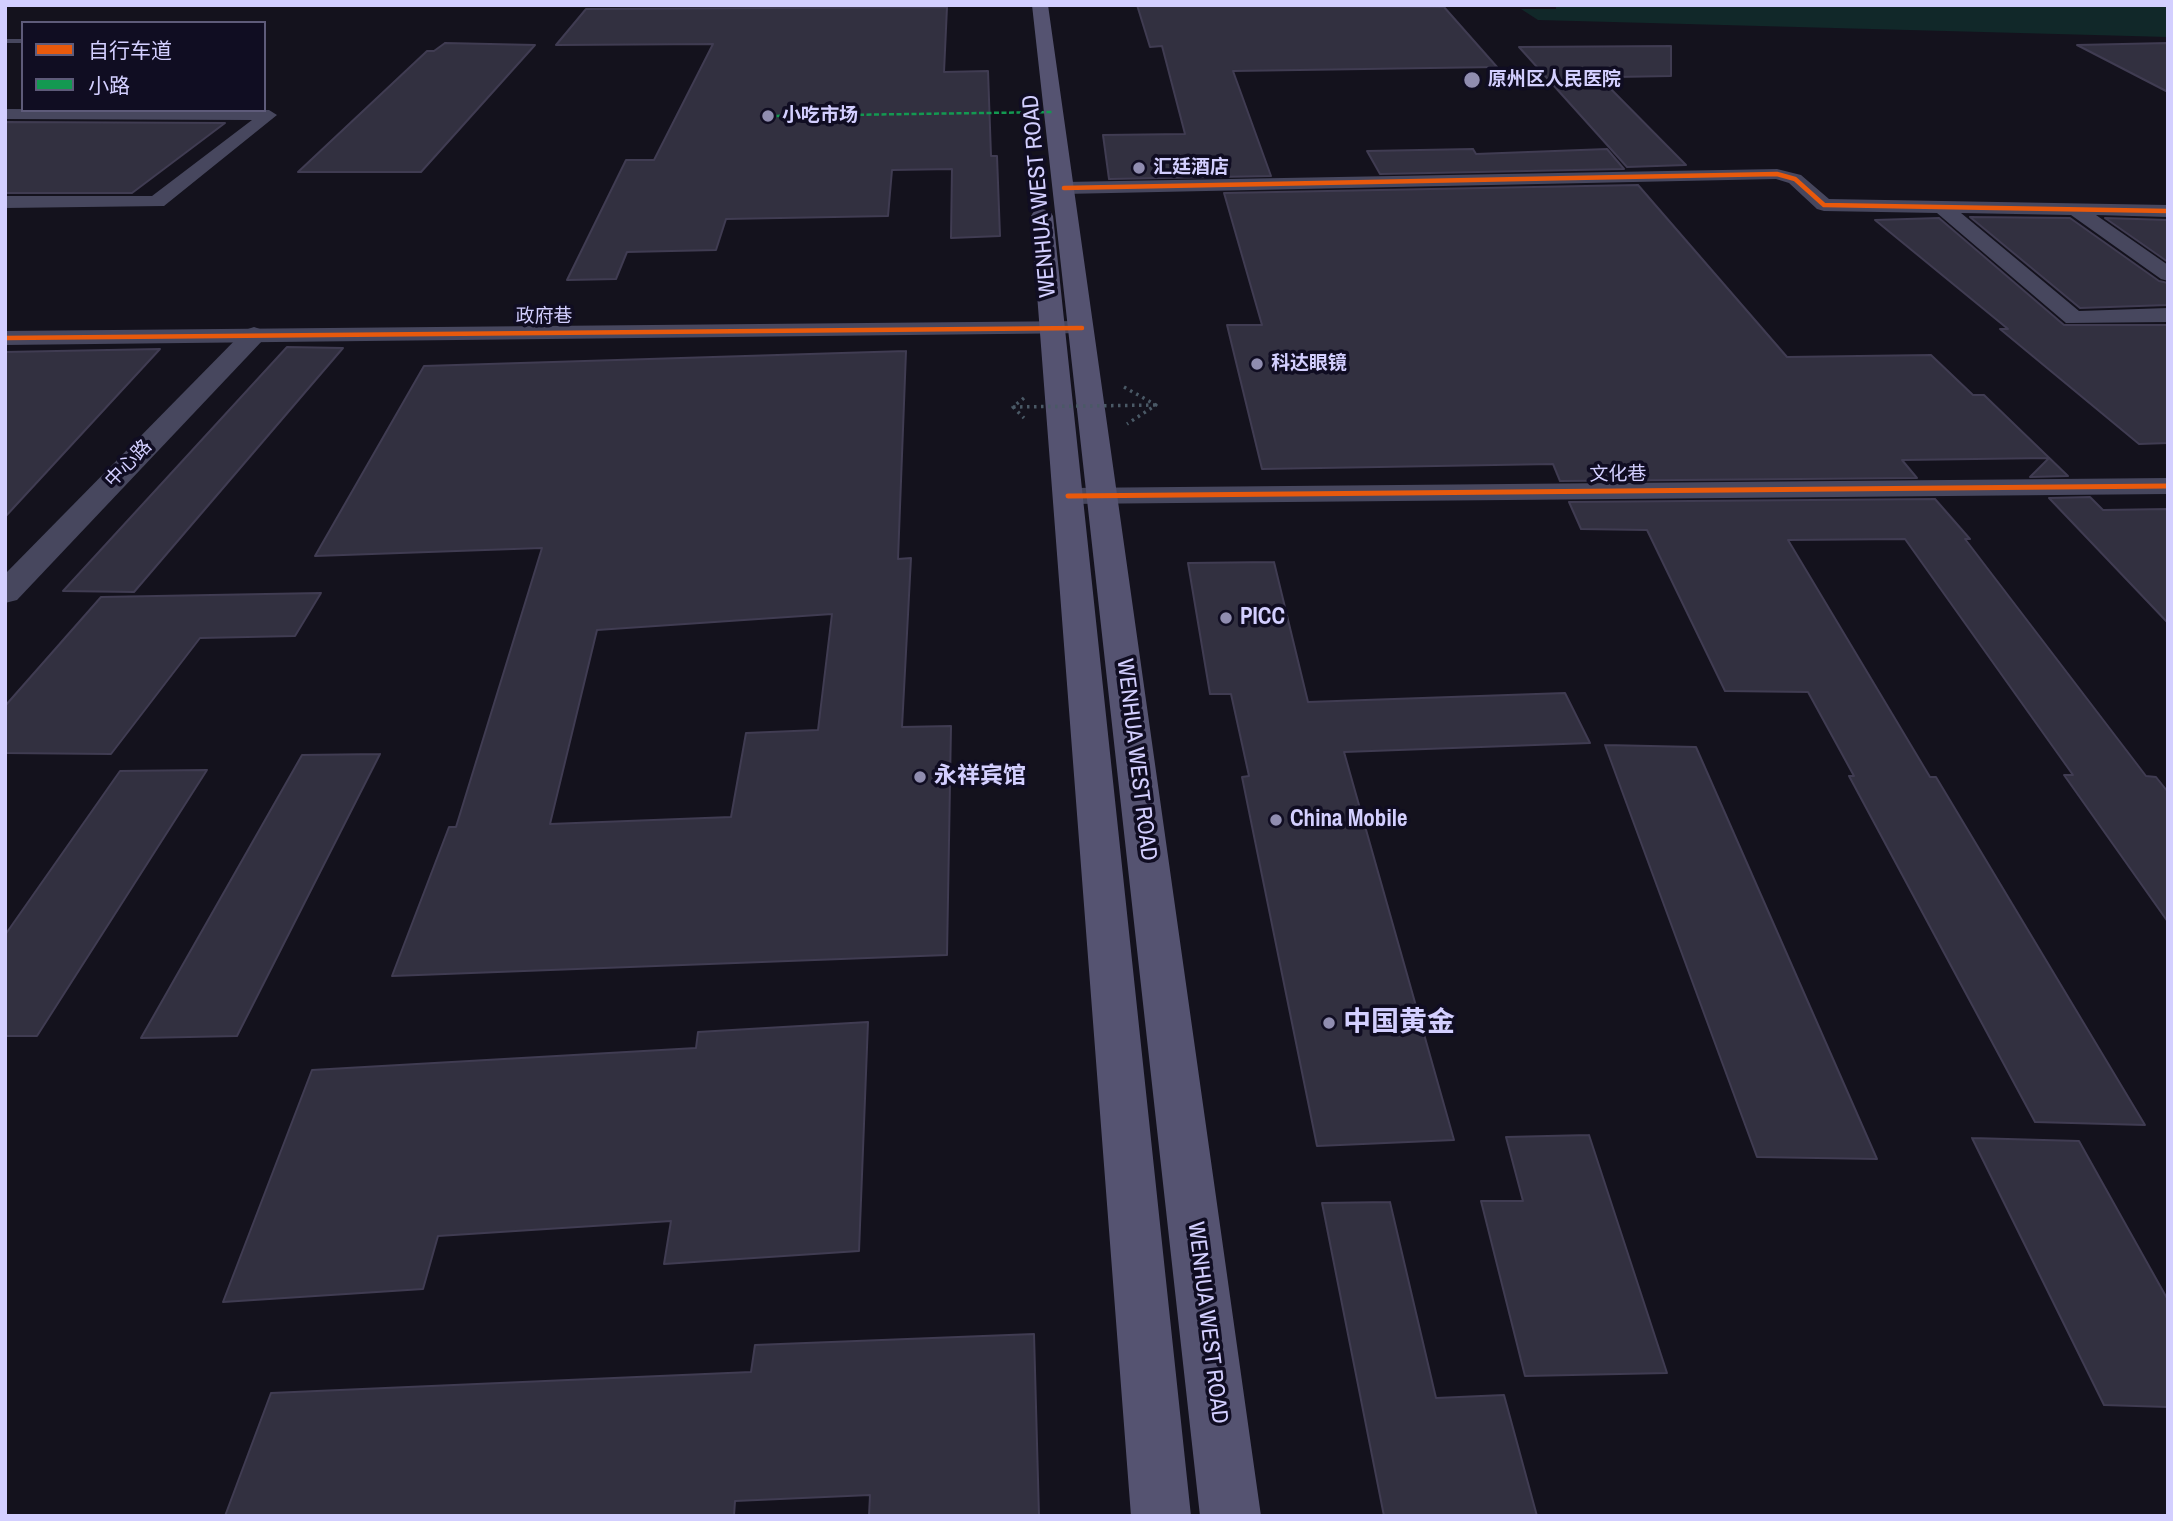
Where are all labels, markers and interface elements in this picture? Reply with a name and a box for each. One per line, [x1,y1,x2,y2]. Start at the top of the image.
legend [21,21,266,112]
text: 自行车道 [88,36,172,65]
place label: 原州区人民医院 [1488,69,1621,91]
marker: 原州区人民医院 [1462,70,1482,90]
text: 小路 [88,71,130,100]
street label: WENHUA WEST ROAD [1017,94,1063,298]
place label: 小吃市场 [782,105,858,127]
marker: 小吃市场 [760,108,776,124]
place label: 汇廷酒店 [1153,157,1229,179]
marker: 汇廷酒店 [1131,160,1147,176]
street label: 政府巷 [516,306,572,328]
place label: 科达眼镜 [1271,353,1347,375]
marker: 科达眼镜 [1249,356,1265,372]
street label: 中心路 [101,436,157,492]
street label: 文化巷 [1589,463,1647,487]
place label: PICC [1240,604,1285,632]
marker: PICC [1218,610,1234,626]
street label: WENHUA WEST ROAD [1110,657,1162,863]
place label: 永祥宾馆 [934,763,1026,791]
marker: 永祥宾馆 [912,769,928,785]
place label: China Mobile [1290,806,1407,834]
marker: China Mobile [1268,812,1284,828]
place label: 中国黄金 [1343,1006,1455,1040]
marker: 中国黄金 [1321,1015,1337,1031]
street label: WENHUA WEST ROAD [1181,1220,1233,1426]

